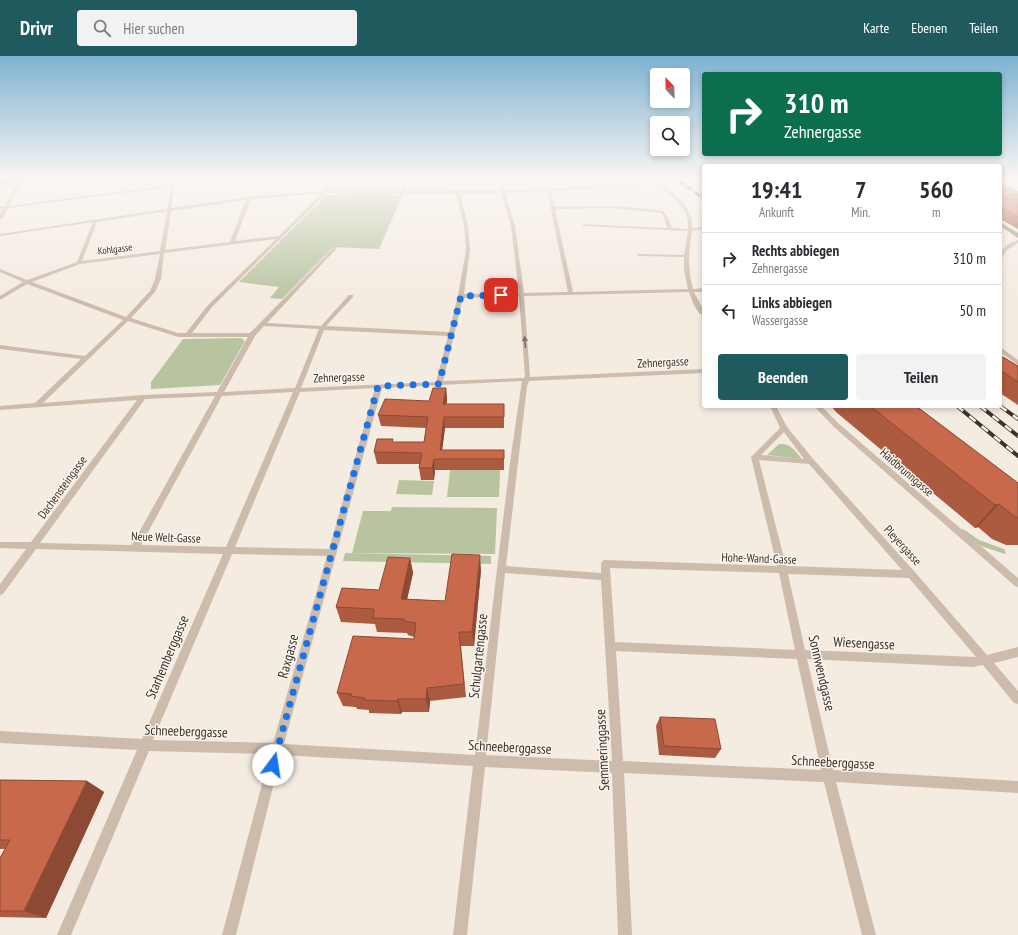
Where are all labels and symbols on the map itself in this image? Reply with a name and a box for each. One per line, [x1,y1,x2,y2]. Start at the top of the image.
north arrow [650,68,690,108]
street label: Kohlgasse [97,240,133,258]
pin [484,278,518,312]
one-way arrow [522,336,529,348]
street label: Zehnergasse [637,353,689,371]
street label: Zehnergasse [313,369,365,385]
street label: Haidbrunngasse [877,445,937,499]
street label: Dachensteingasse [34,453,90,521]
street label: Pleyergasse [881,522,925,568]
street label: Neue Welt-Gasse [131,528,201,546]
street label: Hohe-Wand-Gasse [721,549,797,567]
street label: Starhemberggasse [141,612,193,701]
street label: Schulgartengasse [465,613,491,699]
street label: Raxgasse [274,632,303,680]
street label: Wiesengasse [833,632,896,654]
street label: Sonnwendgasse [805,633,840,713]
street label: Semmeringgasse [591,708,613,791]
street label: Schneeberggasse [144,721,228,741]
street label: Schneeberggasse [468,736,552,758]
position arrow [252,744,294,786]
street label: Schneeberggasse [791,751,875,773]

